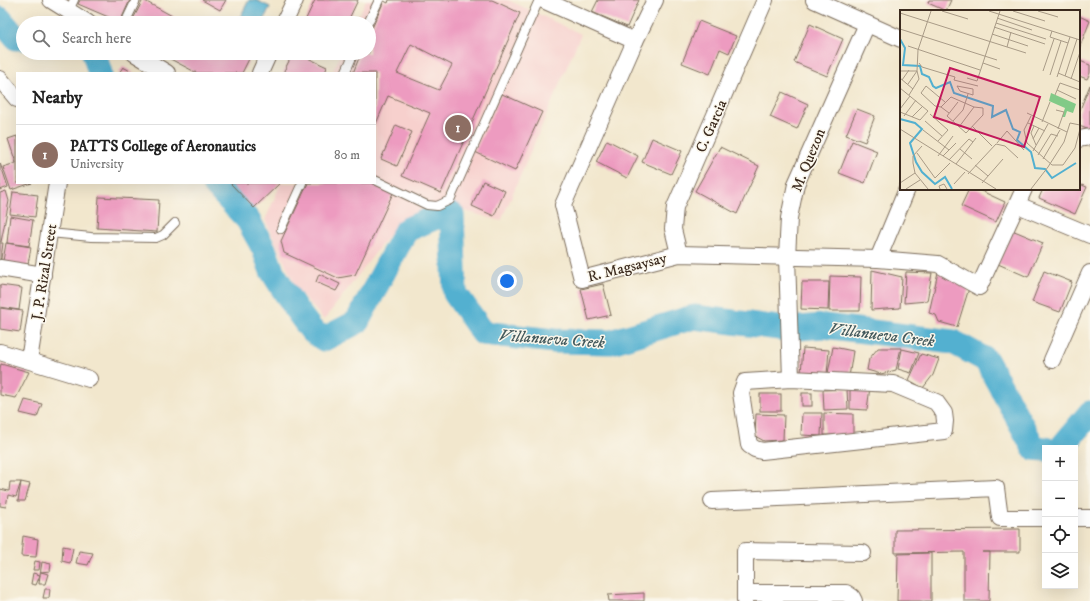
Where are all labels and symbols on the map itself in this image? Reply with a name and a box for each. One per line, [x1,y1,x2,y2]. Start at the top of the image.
inset map [900,10,1080,190]
street label: C. Garcia [691,96,732,156]
pin: 1 [445,113,471,143]
street label: M. Quezon [787,126,830,195]
street label: J. P. Rizal Street [27,222,61,323]
street label: R. Magsaysay [586,248,670,286]
your location [497,271,517,291]
water label: Villanueva Creek [828,319,936,351]
water label: Villanueva Creek [498,325,606,353]

